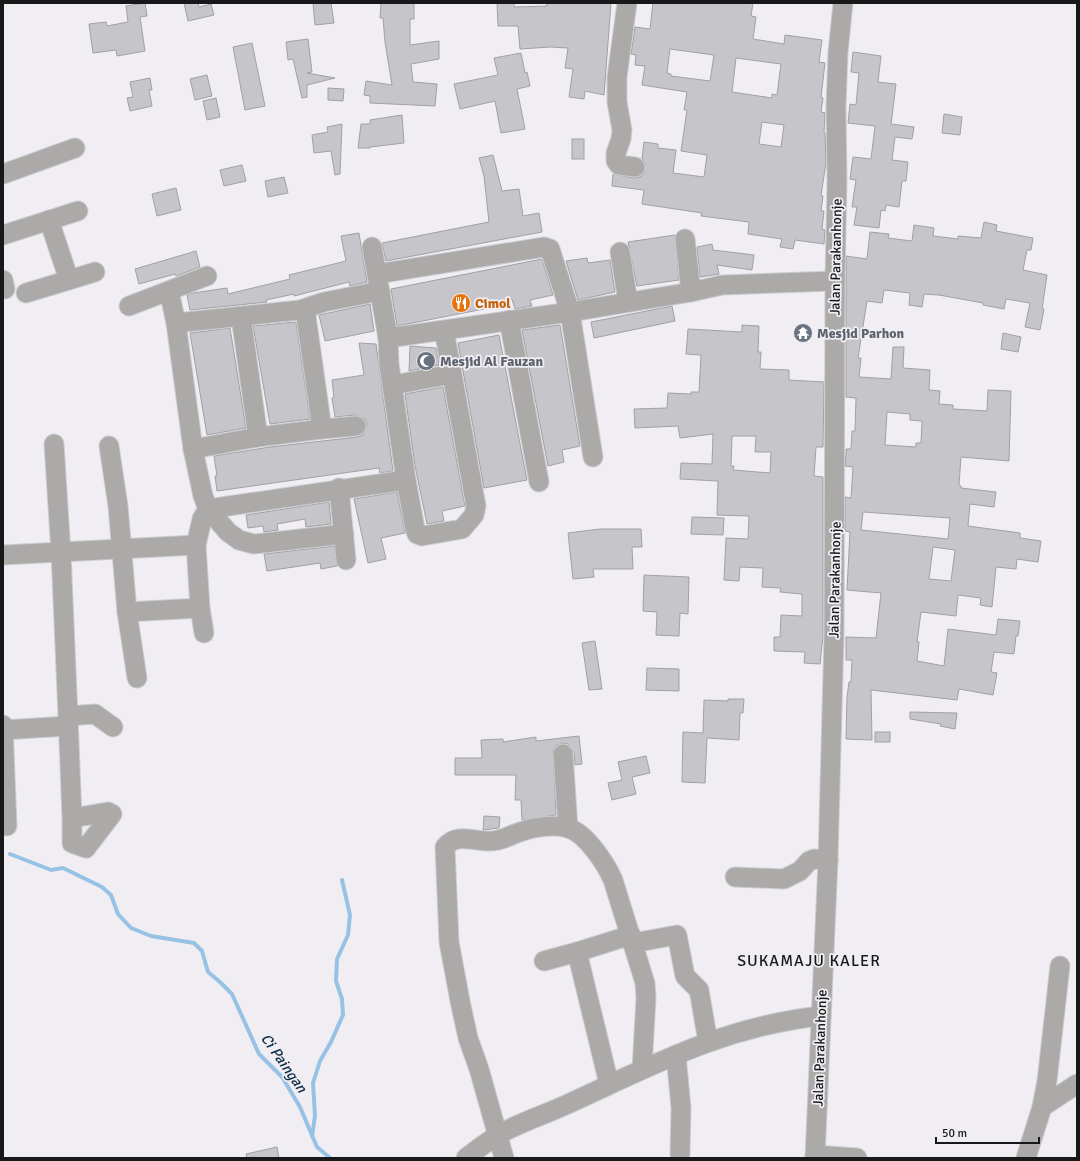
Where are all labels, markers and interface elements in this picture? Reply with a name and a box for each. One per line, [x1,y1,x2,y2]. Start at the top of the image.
street label: Jalan Parakanhonje [826,198,846,316]
restaurant icon: Cimol [450,292,472,314]
place label: Cimol [475,295,511,312]
temple icon: Mesjid Parhon [792,322,814,344]
place label: Mesjid Parhon [817,325,905,342]
mosque icon: Mesjid Al Fauzan [415,350,437,372]
place label: Mesjid Al Fauzan [440,353,543,370]
street label: Jalan Parakanhonje [825,521,845,639]
district label: SUKAMAJU KALER [737,951,881,971]
street label: Jalan Parakanhonje [809,989,831,1107]
water label: Ci Paingan [257,1030,311,1097]
scale bar [936,1119,1039,1145]
text: 50 m [942,1126,967,1141]

